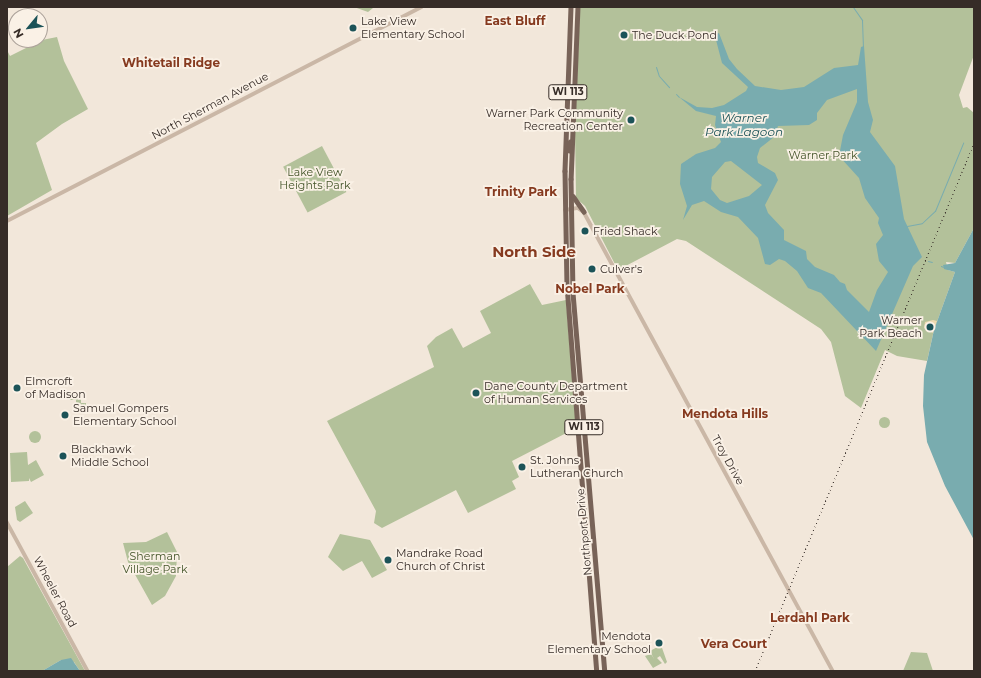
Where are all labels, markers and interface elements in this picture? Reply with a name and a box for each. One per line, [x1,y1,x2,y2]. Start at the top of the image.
north arrow [8,8,48,48]
district label: East Bluff [485,14,545,28]
place label: Lake View Elementary School [361,15,465,41]
marker: Lake View Elementary School [348,23,358,33]
text: N [10,26,27,41]
place label: The Duck Pond [632,28,717,42]
marker: The Duck Pond [619,30,629,40]
district label: Whitetail Ridge [122,56,220,70]
street label: North Sherman Avenue [149,70,271,142]
road number: WI 113 [548,84,588,100]
place label: Warner Park Community Recreation Center [486,107,623,133]
water label: Warner Park Lagoon [705,111,783,139]
marker: Warner Park Community Recreation Center [626,115,636,125]
park label: Warner Park [789,148,857,162]
park label: Lake View Heights Park [279,166,351,192]
district label: Trinity Park [485,185,557,199]
place label: Fried Shack [593,224,657,238]
marker: Fried Shack [580,226,590,236]
district label: North Side [492,243,576,261]
place label: Culver's [600,262,642,276]
marker: Culver's [587,264,597,274]
district label: Nobel Park [555,282,625,296]
place label: Warner Park Beach [859,314,922,340]
marker: Warner Park Beach [925,322,935,332]
place label: Elmcroft of Madison [25,375,86,401]
place label: Dane County Department of Human Services [484,380,628,406]
marker: Elmcroft of Madison [12,383,22,393]
marker: Dane County Department of Human Services [471,388,481,398]
place label: Samuel Gompers Elementary School [73,402,177,428]
district label: Mendota Hills [682,407,768,421]
marker: Samuel Gompers Elementary School [60,410,70,420]
road number: WI 113 [564,419,604,435]
street label: Troy Drive [709,433,747,487]
place label: Blackhawk Middle School [71,443,149,469]
marker: Blackhawk Middle School [58,451,68,461]
place label: St. Johns Lutheran Church [530,454,624,480]
marker: St. Johns Lutheran Church [517,462,527,472]
street label: Northport Drive [574,488,594,576]
place label: Mandrake Road Church of Christ [396,547,485,573]
park label: Sherman Village Park [122,550,188,576]
street label: Wheeler Road [31,554,79,630]
marker: Mandrake Road Church of Christ [383,555,393,565]
district label: Lerdahl Park [770,611,850,625]
place label: Mendota Elementary School [547,630,651,656]
district label: Vera Court [701,637,767,651]
marker: Mendota Elementary School [654,638,664,648]

